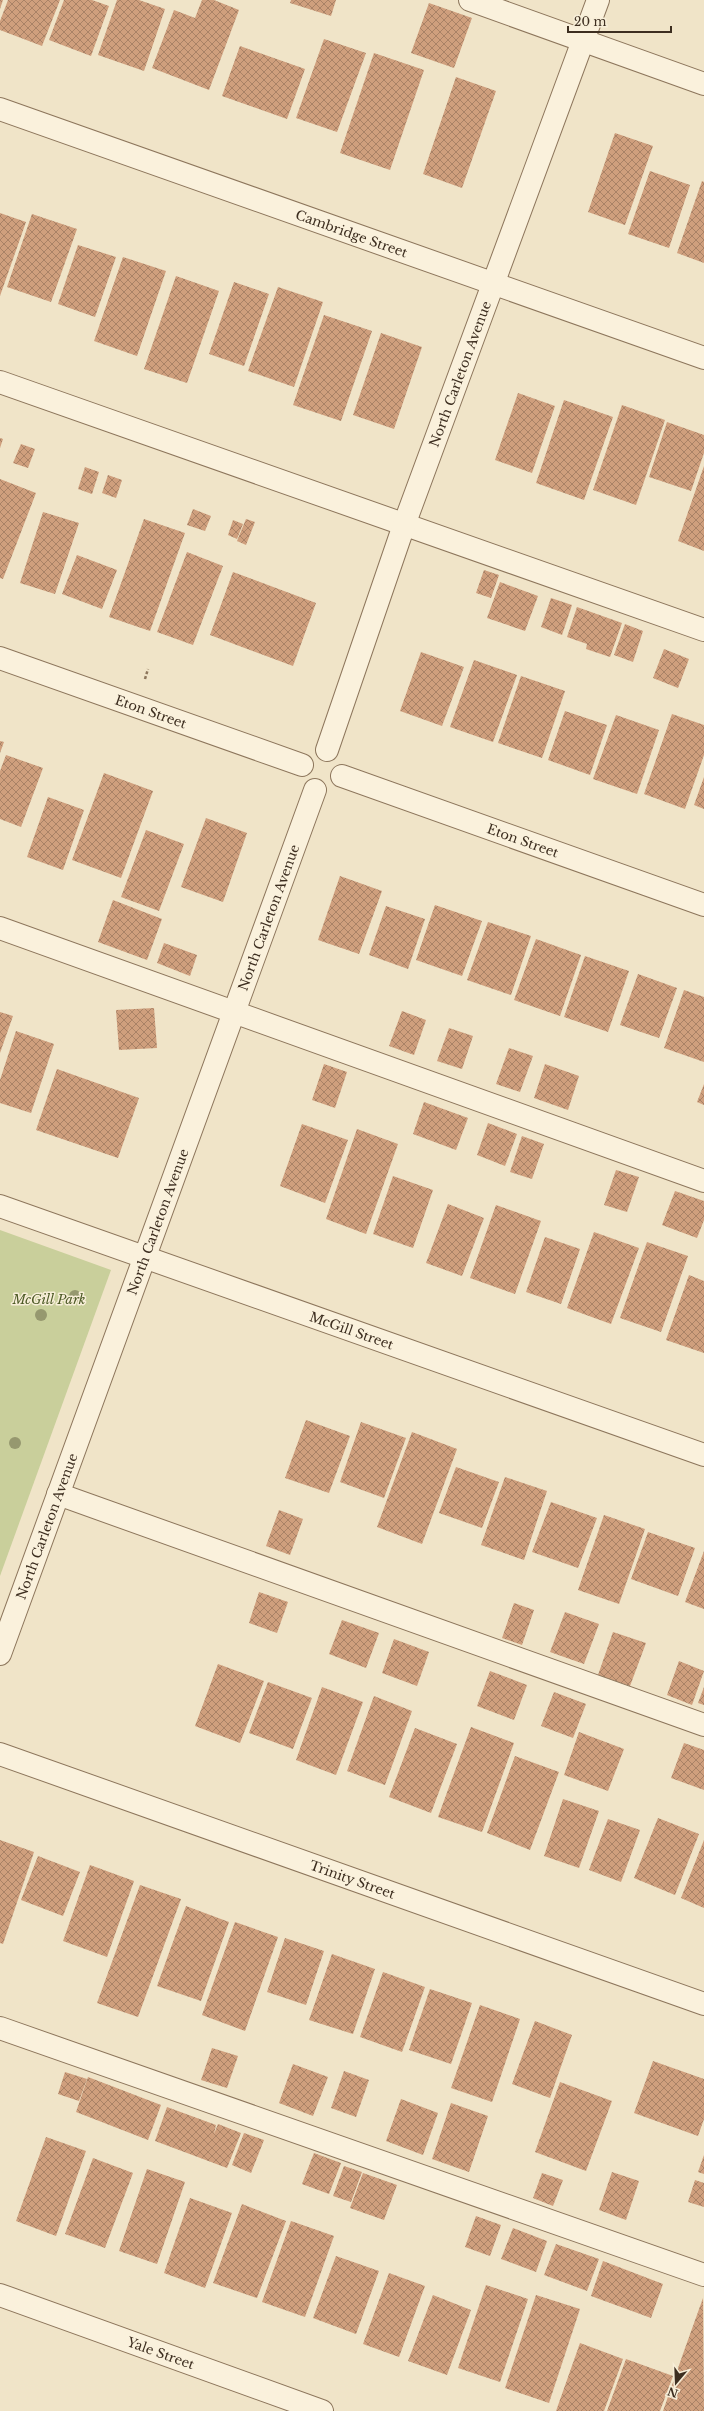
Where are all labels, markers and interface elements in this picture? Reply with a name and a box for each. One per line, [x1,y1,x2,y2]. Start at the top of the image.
scale bar [568,8,671,34]
text: 20 m [574,14,606,29]
street label: Cambridge Street [293,206,410,261]
street label: North Carleton Avenue [426,299,495,449]
street label: Eton Street [113,691,189,732]
street label: Eton Street [485,820,561,861]
street label: North Carleton Avenue [235,842,303,993]
street label: North Carleton Avenue [124,1147,192,1297]
park label: McGill Park [11,1291,86,1308]
street label: McGill Street [307,1308,396,1354]
street label: North Carleton Avenue [13,1451,81,1602]
street label: Trinity Street [307,1857,397,1903]
street label: Yale Street [124,2333,197,2373]
north arrow [656,2363,696,2403]
text: N [665,2384,680,2401]

